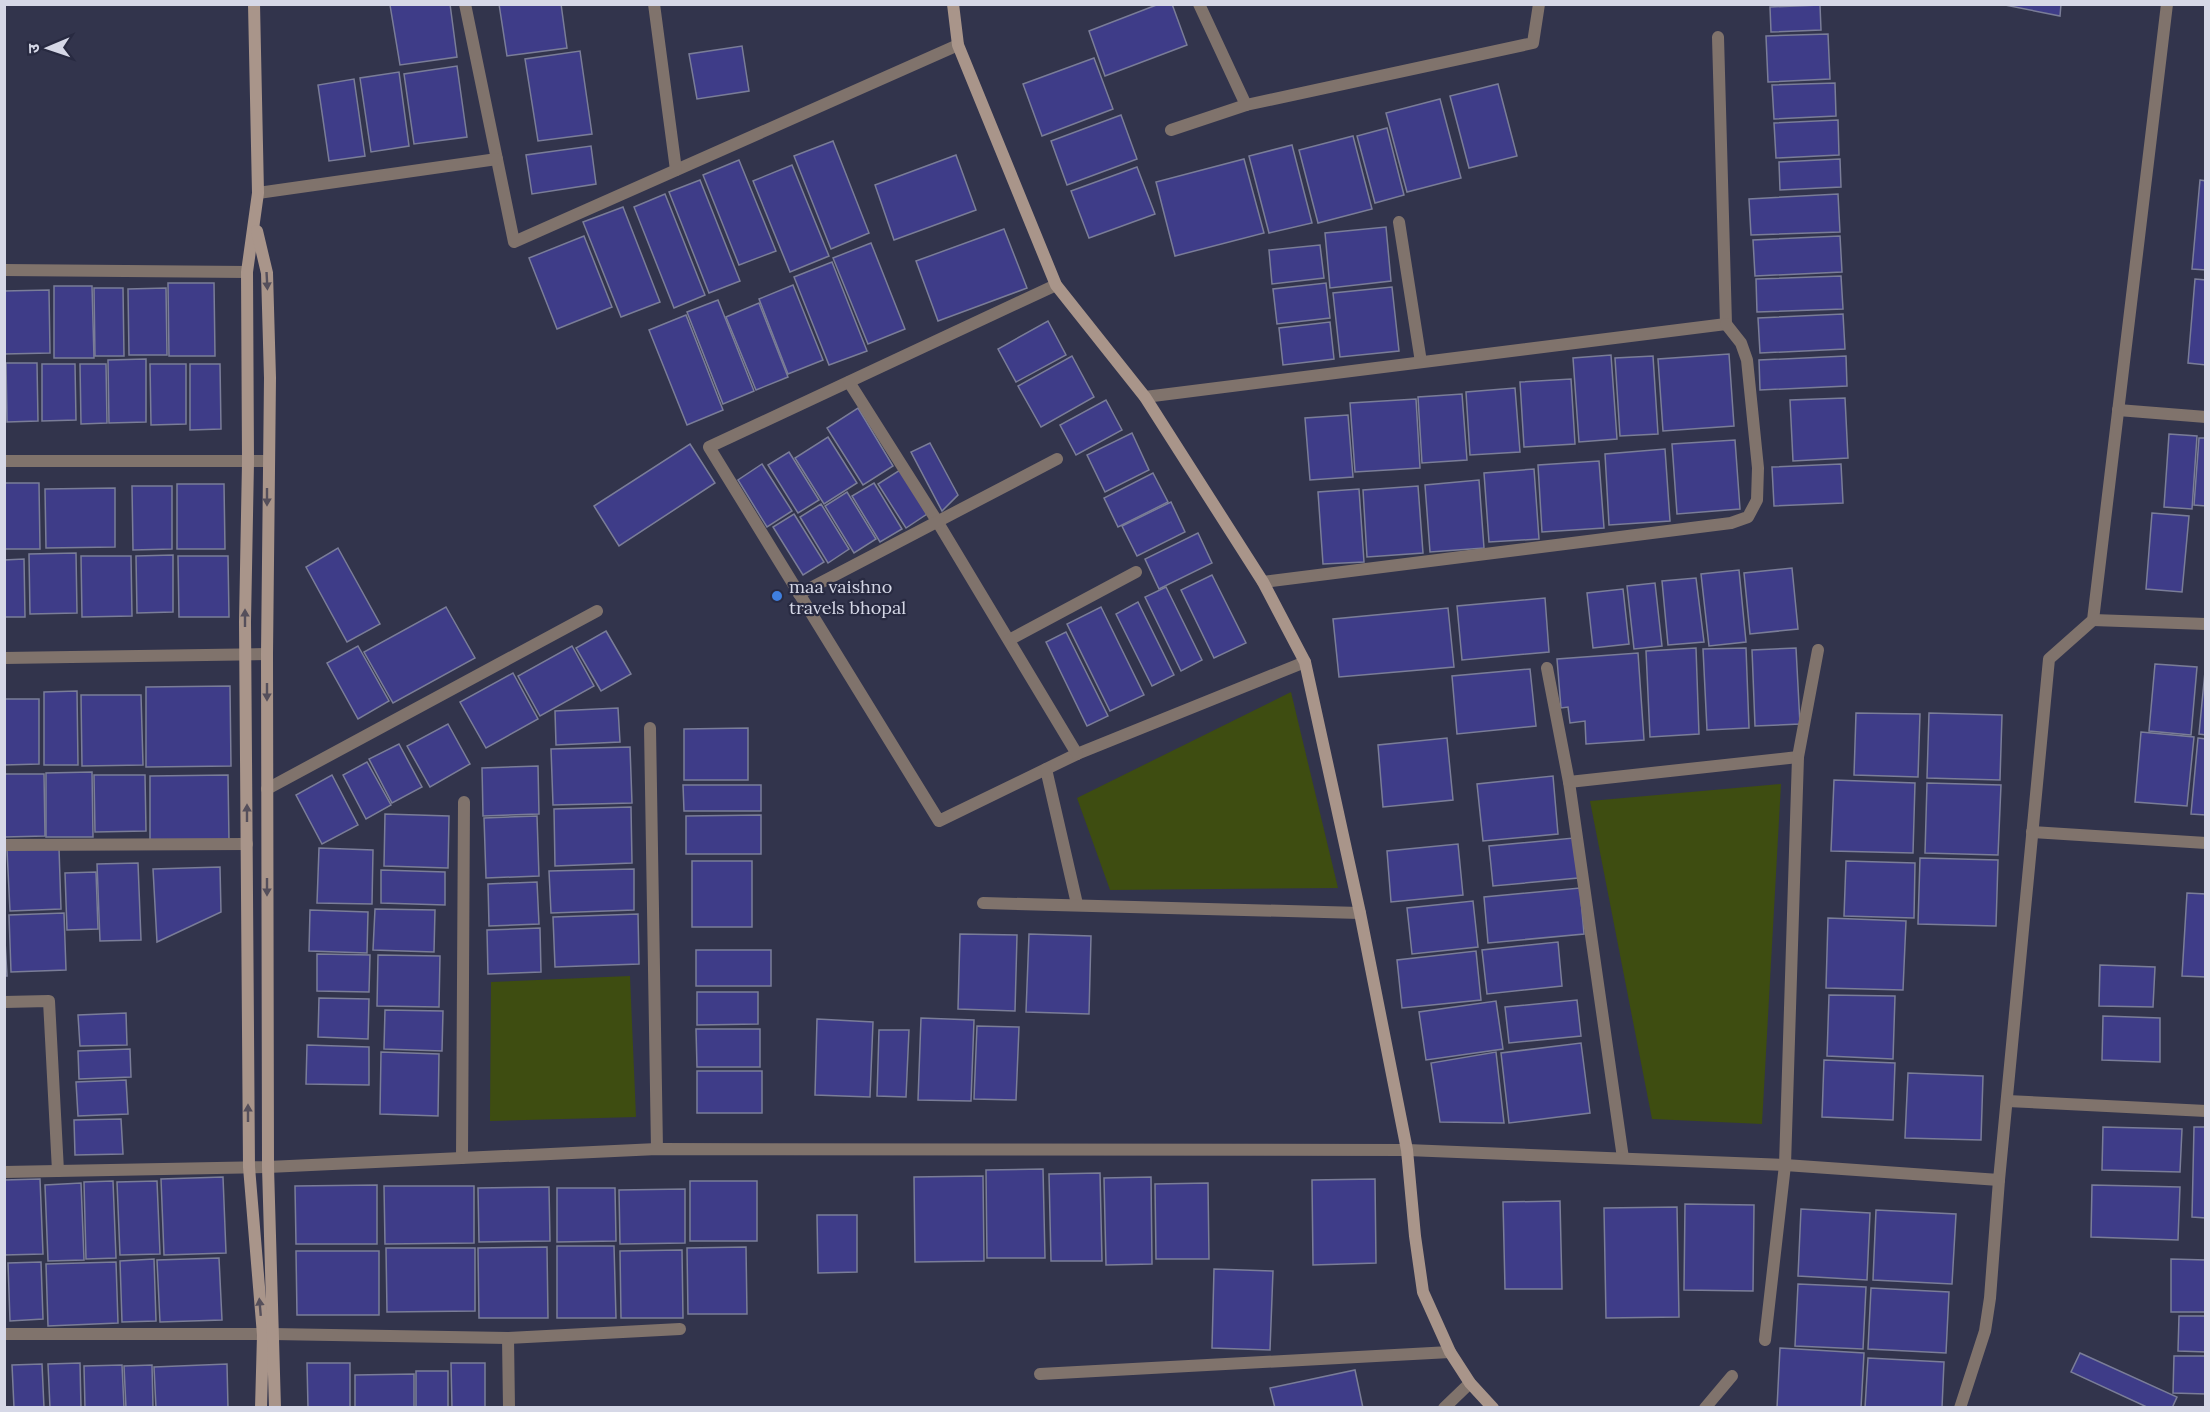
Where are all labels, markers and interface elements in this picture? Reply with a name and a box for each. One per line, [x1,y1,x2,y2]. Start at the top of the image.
north arrow [18,18,78,78]
text: उ [23,43,43,54]
one-way arrow [263,271,272,290]
one-way arrow [262,487,272,506]
place label: maa vaishno travels bhopal [789,575,906,619]
marker: maa vaishno travels bhopal [770,589,784,603]
one-way arrow [240,608,250,627]
one-way arrow [262,682,272,701]
one-way arrow [242,803,252,822]
one-way arrow [262,877,272,896]
one-way arrow [243,1103,253,1122]
one-way arrow [255,1298,265,1317]

